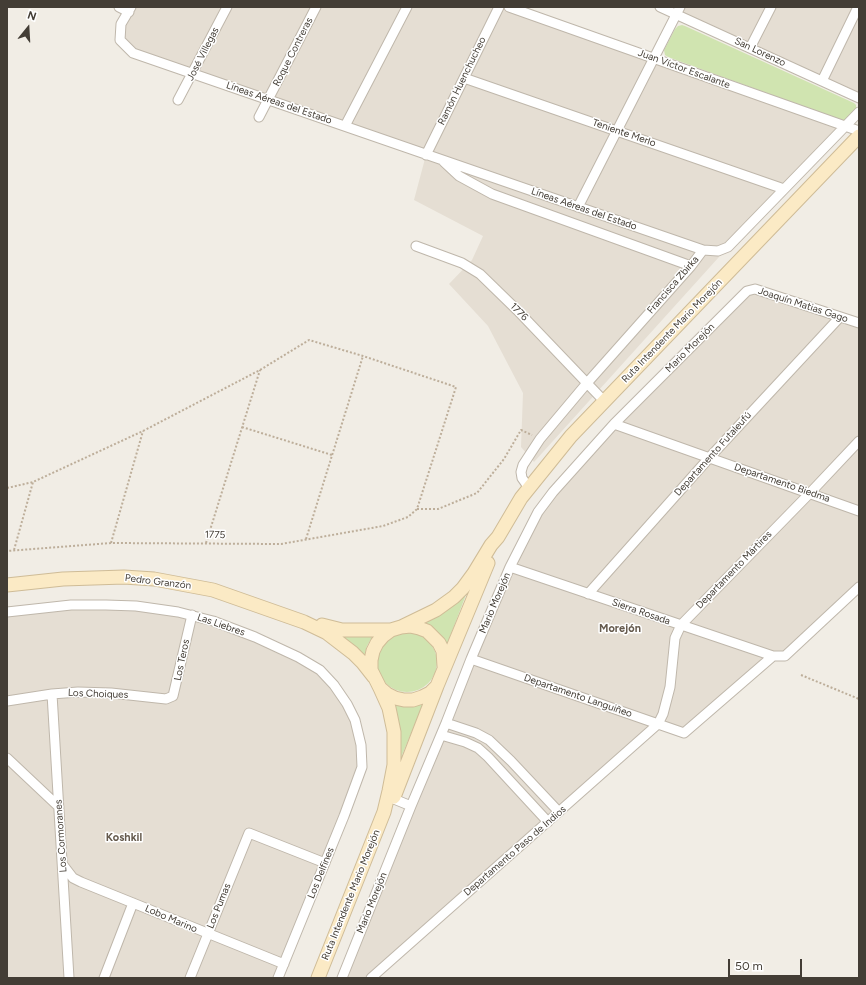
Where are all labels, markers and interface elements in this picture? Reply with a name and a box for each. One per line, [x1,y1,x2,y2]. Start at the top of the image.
north arrow [8,8,48,48]
text: N [26,9,38,24]
street label: Roque Contreras [270,16,316,88]
street label: José Villegas [184,25,222,83]
street label: Ramón Huenchucheo [435,35,489,127]
street label: San Lorenzo [732,35,788,69]
street label: Juan Víctor Escalante [636,47,732,91]
street label: Líneas Aéreas del Estado [225,79,333,127]
street label: Teniente Merlo [591,117,657,149]
street label: Líneas Aéreas del Estado [530,185,638,233]
street label: Francisca Zbirka [645,254,701,316]
street label: Ruta Intendente Mario Morejón [619,277,725,385]
street label: Joaquín Matias Gago [756,285,850,325]
street label: 1776 [507,300,531,324]
street label: Mario Morejón [663,321,717,375]
street label: Departamento Futaleufú [672,409,754,499]
street label: Departamento Biedma [733,461,831,505]
street label: 1775 [205,529,225,541]
street label: Departamento Mártires [694,529,774,611]
street label: Mario Morejón [477,571,513,635]
street label: Pedro Granzón [124,572,192,592]
street label: Sierra Rosada [610,596,672,628]
street label: Las Liebres [196,611,246,639]
district label: Morejón [599,622,641,636]
street label: Los Teros [172,638,192,682]
street label: Departamento Languiñeo [522,672,634,720]
street label: Los Choiques [68,687,128,701]
street label: Los Cormoranes [52,799,70,873]
street label: Departamento Paso de Indios [461,803,569,899]
street label: Ruta Intendente Mario Morejón [319,828,383,962]
district label: Koshkil [106,831,142,845]
street label: Los Delfines [305,846,337,900]
street label: Mario Morejón [354,871,390,935]
street label: Los Pumas [204,882,234,930]
street label: Lobo Marino [143,903,199,935]
scale bar [730,951,804,977]
text: 50 m [735,959,763,973]

